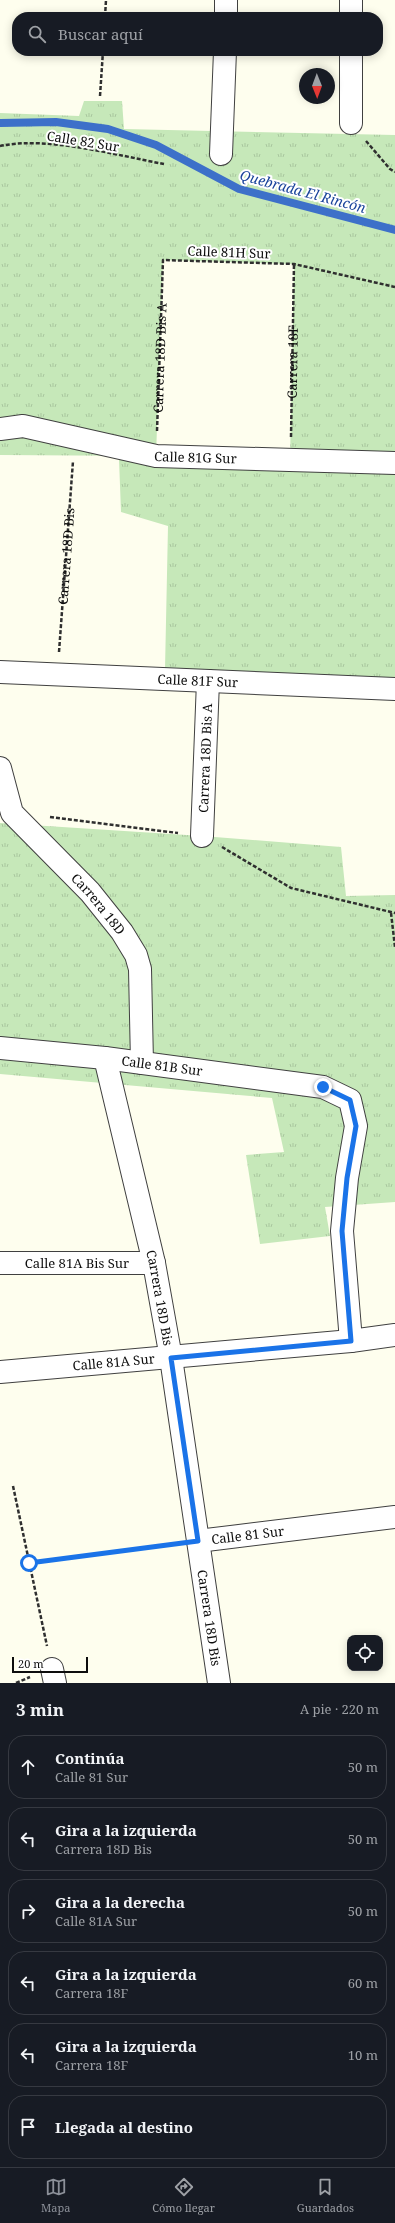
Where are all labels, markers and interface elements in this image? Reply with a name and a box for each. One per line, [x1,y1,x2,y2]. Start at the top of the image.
search box [12,12,383,56]
icon: search [26,23,48,45]
text: Buscar aquí [58,24,143,44]
north arrow [299,68,335,104]
street label: Calle 82 Sur [46,126,120,156]
water label: Quebrada El Rincón [238,165,369,217]
street label: Calle 81H Sur [187,242,271,262]
street label: Carrera 18D Bis A [149,302,171,413]
street label: Carrera 18F [283,325,302,399]
street label: Calle 81G Sur [154,447,237,467]
street label: Carrera 18D Bis [53,507,79,605]
street label: Calle 81F Sur [157,670,239,691]
street label: Carrera 18D Bis A [194,702,216,813]
street label: Carrera 18D [67,869,129,938]
street label: Calle 81B Sur [120,1051,204,1080]
route end [314,1078,332,1096]
street label: Carrera 18D Bis [142,1248,178,1347]
street label: Calle 81A Bis Sur [25,1254,129,1272]
street label: Calle 81A Sur [72,1349,155,1375]
street label: Calle 81 Sur [210,1522,285,1548]
route start [20,1554,38,1572]
street label: Carrera 18D Bis [193,1569,225,1667]
map controls [347,1635,383,1671]
button: locate [347,1635,383,1671]
scale bar [12,1655,88,1674]
text: 20 m [18,1656,44,1671]
text: 3 min [16,1698,64,1721]
text: A pie · 220 m [300,1700,379,1718]
text: Continúa [55,1748,125,1768]
icon: ahead [17,1756,39,1778]
text: 50 m [348,1758,378,1776]
text: Calle 81 Sur [55,1768,128,1786]
text: Gira a la izquierda [55,1820,197,1840]
icon: left [17,1828,39,1850]
text: 50 m [348,1830,378,1848]
text: Carrera 18D Bis [55,1840,152,1858]
text: Gira a la derecha [55,1892,185,1912]
icon: right [17,1900,39,1922]
text: 50 m [348,1902,378,1920]
text: Calle 81A Sur [55,1912,137,1930]
text: Gira a la izquierda [55,1964,197,1984]
icon: left [17,1972,39,1994]
text: 60 m [348,1974,378,1992]
text: Carrera 18F [55,1984,128,2002]
text: Gira a la izquierda [55,2036,197,2056]
icon: left [17,2044,39,2066]
text: 10 m [348,2046,378,2064]
text: Carrera 18F [55,2056,128,2074]
icon: arrive [17,2116,39,2138]
text: Llegada al destino [55,2117,193,2137]
tab: Mapa [41,2176,70,2215]
tab: Cómo llegar [152,2176,215,2215]
tab: Guardados [297,2176,354,2215]

